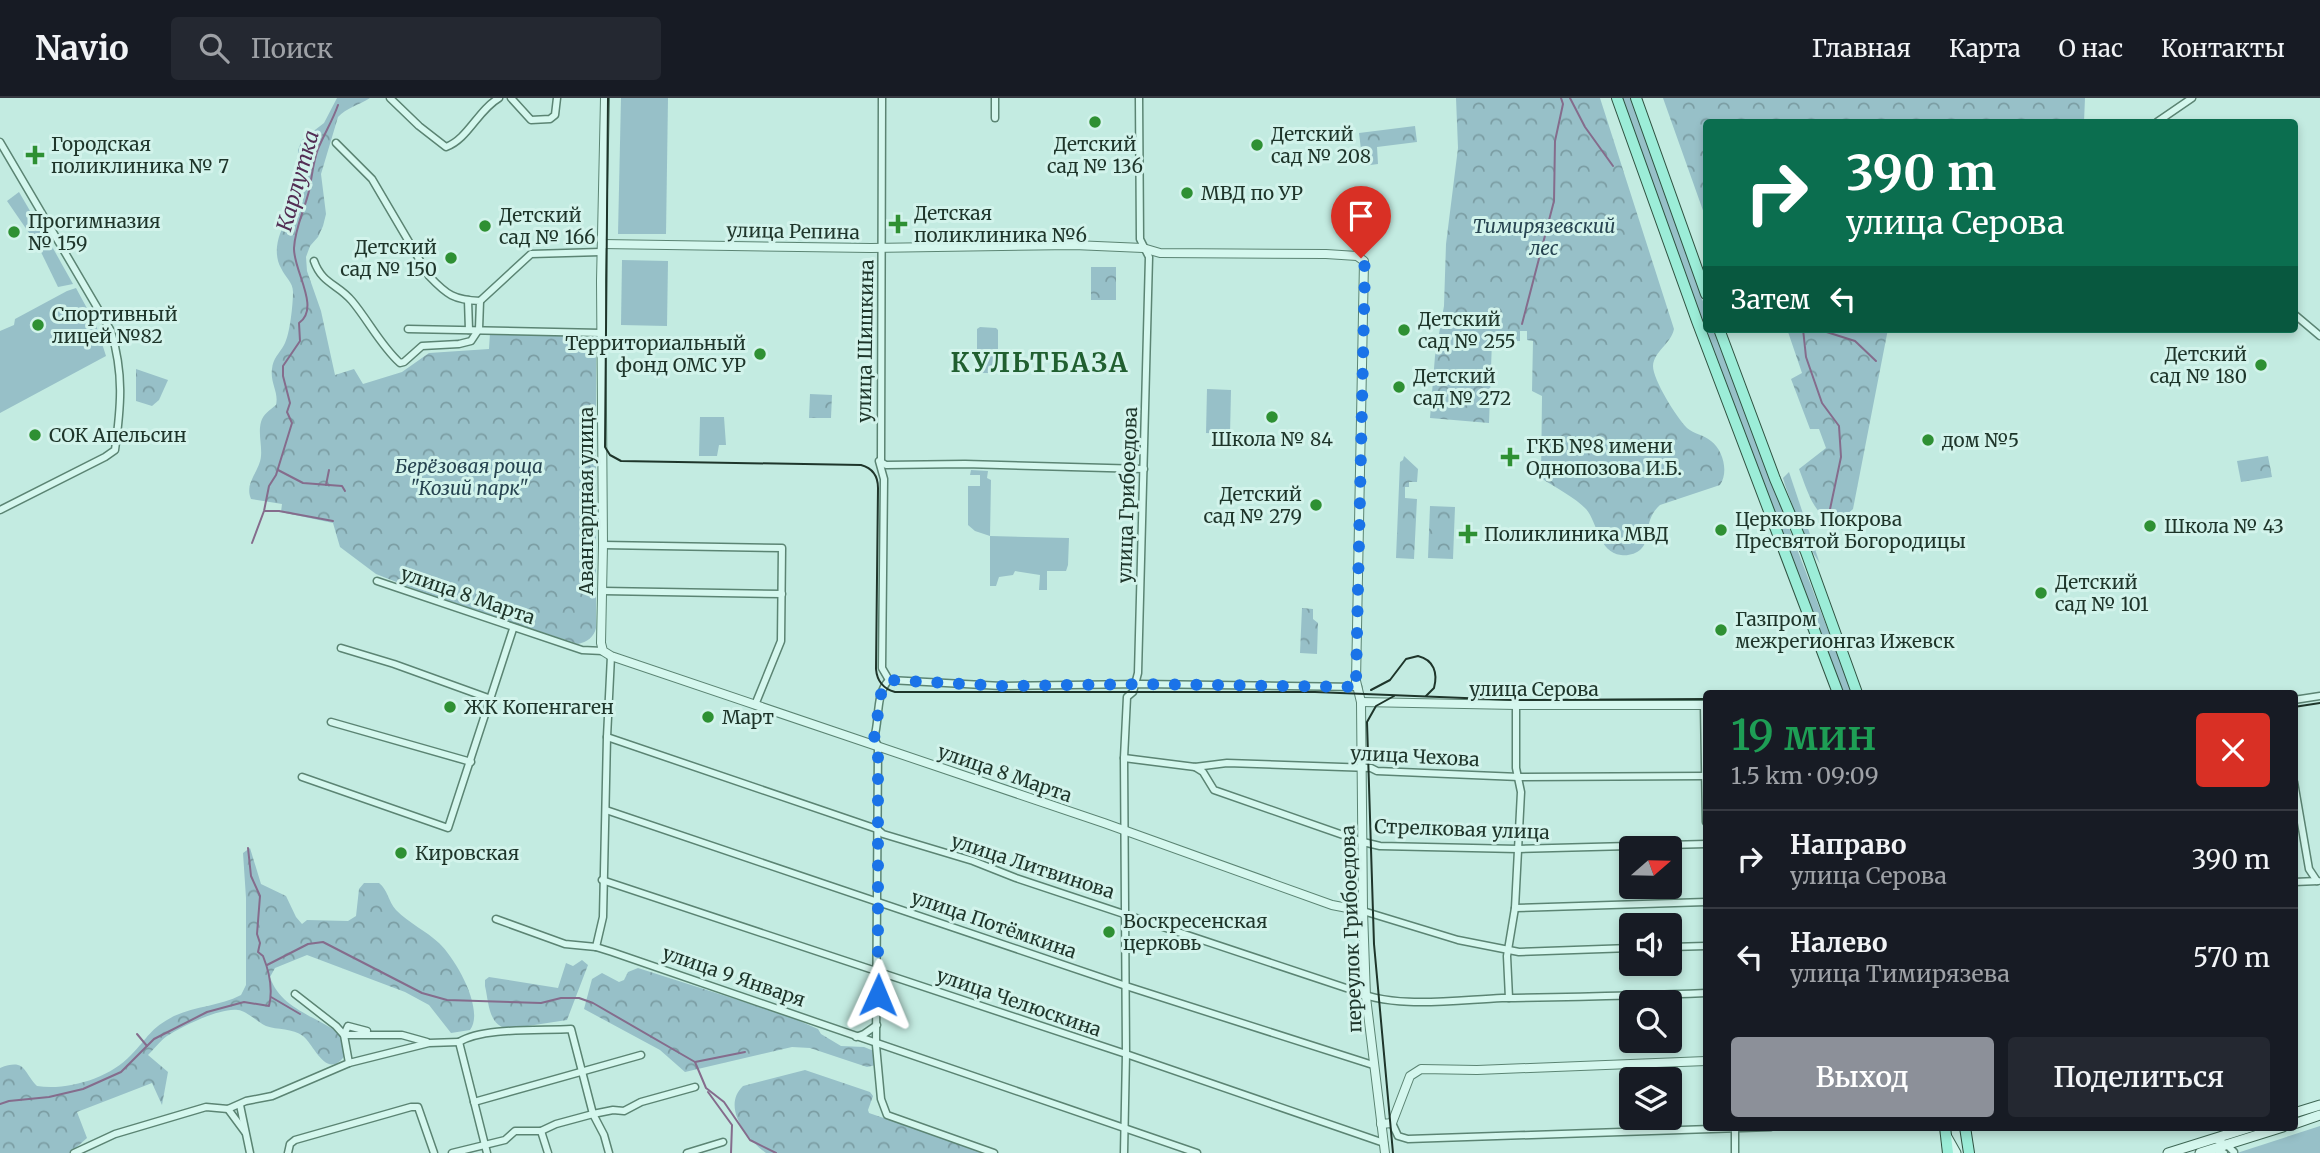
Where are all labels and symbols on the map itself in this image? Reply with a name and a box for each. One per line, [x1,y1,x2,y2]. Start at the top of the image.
marker: Детский сад № 136 [1087,114,1103,130]
place label: Детский сад № 208 [1271,122,1371,168]
water label: Карлутка [270,127,325,234]
place label: Городская поликлиника № 7 [51,132,229,178]
place label: Детский сад № 136 [1047,132,1143,178]
marker: Детский сад № 208 [1249,137,1265,153]
marker: Городская поликлиника № 7 [25,145,45,165]
place label: МВД по УР [1201,181,1303,205]
marker: МВД по УР [1179,185,1195,201]
pin [1331,186,1391,258]
place label: Детская поликлиника №6 [914,201,1087,247]
place label: Детский сад № 166 [499,203,596,249]
place label: Прогимназия № 159 [28,209,161,255]
marker: Детская поликлиника №6 [888,214,908,234]
park label: Тимирязевский лес [1473,214,1615,260]
marker: Детский сад № 166 [477,218,493,234]
street label: улица Репина [726,218,860,244]
marker: Прогимназия № 159 [6,224,22,240]
place label: Детский сад № 150 [340,235,437,281]
marker: Детский сад № 150 [443,250,459,266]
street label: улица Шишкина [852,259,878,423]
place label: Спортивный лицей №82 [52,302,178,348]
place label: Детский сад № 255 [1418,307,1516,353]
marker: Спортивный лицей №82 [30,317,46,333]
marker: Детский сад № 255 [1396,322,1412,338]
place label: Территориальный фонд ОМС УР [565,331,746,377]
place label: Детский сад № 180 [2150,342,2247,388]
marker: Территориальный фонд ОМС УР [752,346,768,362]
district label: КУЛЬТБАЗА [951,346,1129,379]
marker: Детский сад № 180 [2253,357,2269,373]
place label: Детский сад № 272 [1413,364,1511,410]
marker: Детский сад № 272 [1391,379,1407,395]
street label: улица Грибоедова [1112,406,1142,584]
street label: Авангардная улица [574,407,598,596]
marker: Школа № 84 [1264,409,1280,425]
place label: СОК Апельсин [49,423,187,447]
marker: СОК Апельсин [27,427,43,443]
place label: Школа № 84 [1211,427,1333,451]
place label: дом №5 [1941,428,2019,452]
marker: дом №5 [1920,432,1936,448]
place label: ГКБ №8 имени Однопозова И.Б. [1526,434,1682,480]
marker: ГКБ №8 имени Однопозова И.Б. [1500,447,1520,467]
park label: Берёзовая роща "Козий парк" [395,454,543,500]
place label: Детский сад № 279 [1204,482,1302,528]
marker: Детский сад № 279 [1308,497,1324,513]
place label: Церковь Покрова Пресвятой Богородицы [1735,507,1966,553]
place label: Школа № 43 [2164,514,2284,538]
marker: Школа № 43 [2142,518,2158,534]
place label: Поликлиника МВД [1484,522,1669,546]
marker: Церковь Покрова Пресвятой Богородицы [1713,522,1729,538]
marker: Поликлиника МВД [1458,524,1478,544]
street label: улица 8 Марта [398,561,538,629]
place label: Детский сад № 101 [2055,570,2149,616]
marker: Детский сад № 101 [2033,585,2049,601]
place label: Газпром межрегионгаз Ижевск [1735,607,1955,653]
marker: Газпром межрегионгаз Ижевск [1713,622,1729,638]
street label: улица Серова [1469,677,1599,701]
place label: ЖК Копенгаген [464,695,614,719]
marker: ЖК Копенгаген [442,699,458,715]
place label: Март [722,705,774,729]
marker: Март [700,709,716,725]
street label: улица 8 Марта [935,739,1075,807]
street label: улица Чехова [1350,741,1480,771]
street label: Стрелковая улица [1374,814,1550,844]
street label: переулок Грибоедова [1335,825,1367,1033]
street label: улица Литвинова [948,828,1118,904]
north arrow [1619,836,1682,900]
place label: Кировская [415,841,519,865]
marker: Кировская [393,845,409,861]
street label: улица Потёмкина [908,884,1080,964]
place label: Воскресенская церковь [1123,909,1267,955]
marker: Воскресенская церковь [1101,924,1117,940]
street label: улица 9 Января [659,940,809,1012]
position arrow [841,958,915,1032]
street label: улица Челюскина [933,963,1105,1041]

